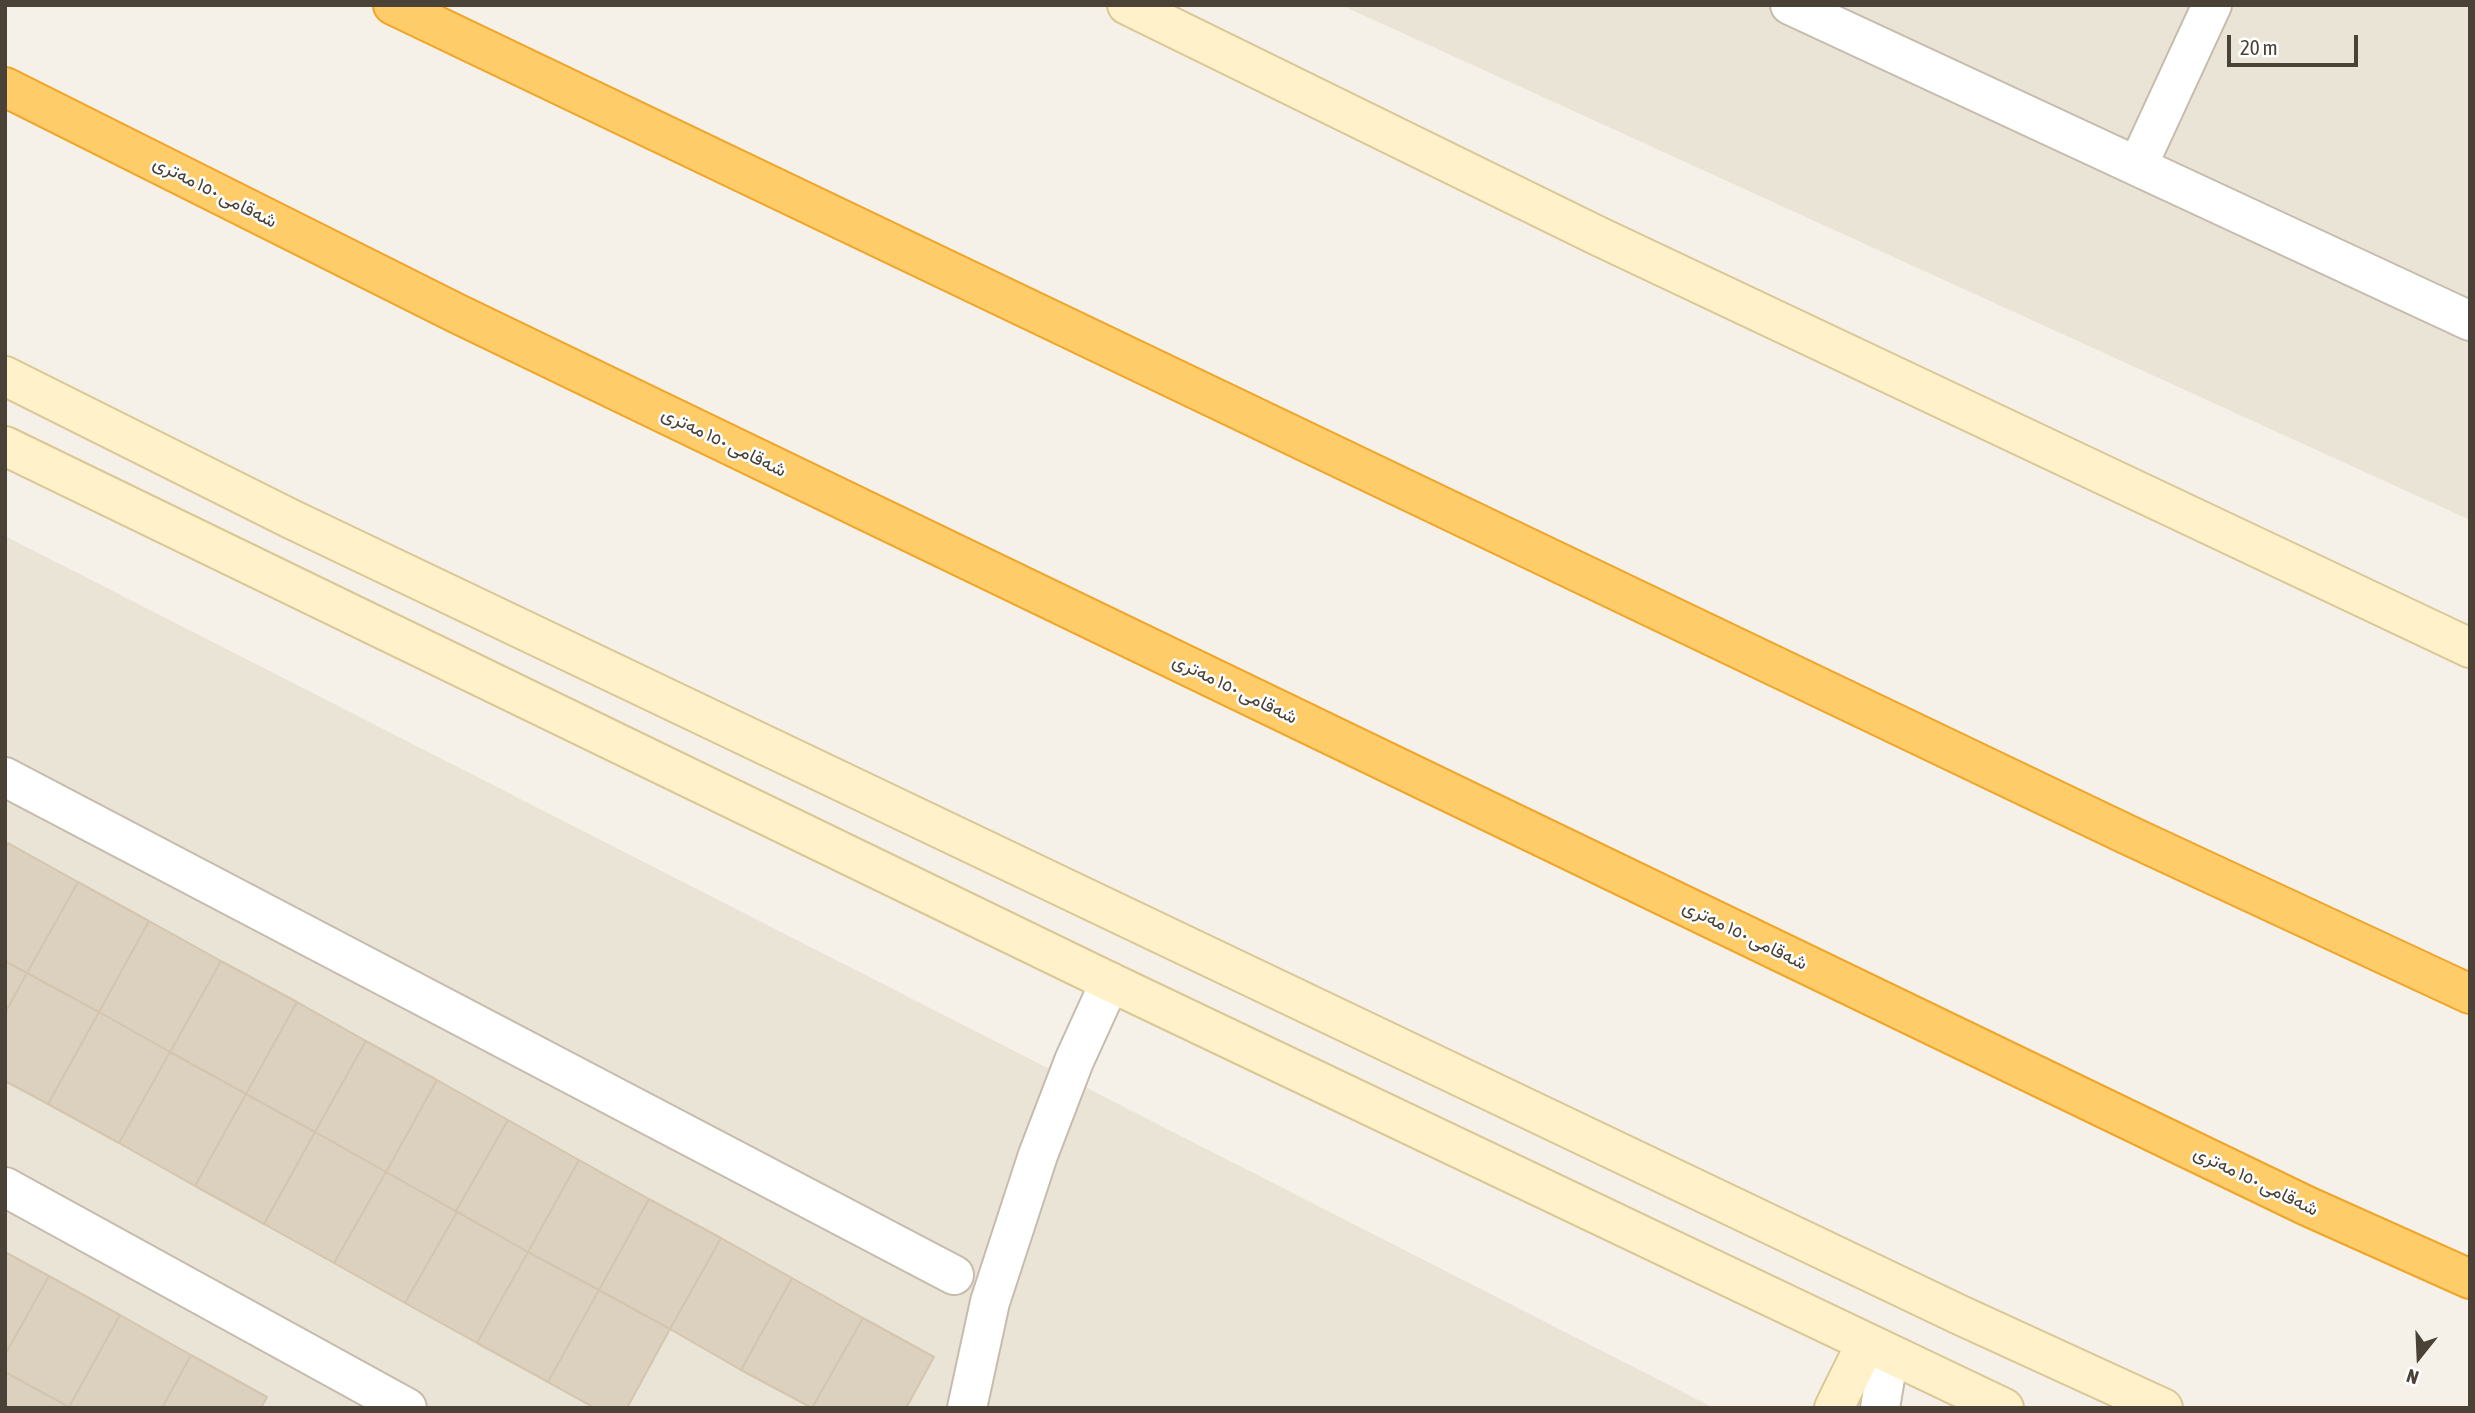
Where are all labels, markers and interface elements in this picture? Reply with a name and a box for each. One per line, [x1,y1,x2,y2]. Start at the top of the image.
scale bar [2230,21,2361,65]
text: 20 m [2240,35,2278,59]
street label: شەقامی ١٥٠ مەتری [149,151,281,233]
street label: شەقامی ١٥٠ مەتری [658,402,790,482]
street label: شەقامی ١٥٠ مەتری [1169,649,1301,729]
street label: شەقامی ١٥٠ مەتری [1679,895,1811,975]
street label: شەقامی ١٥٠ مەتری [2190,1141,2322,1221]
north arrow [2384,1322,2454,1392]
text: N [2404,1365,2421,1389]

